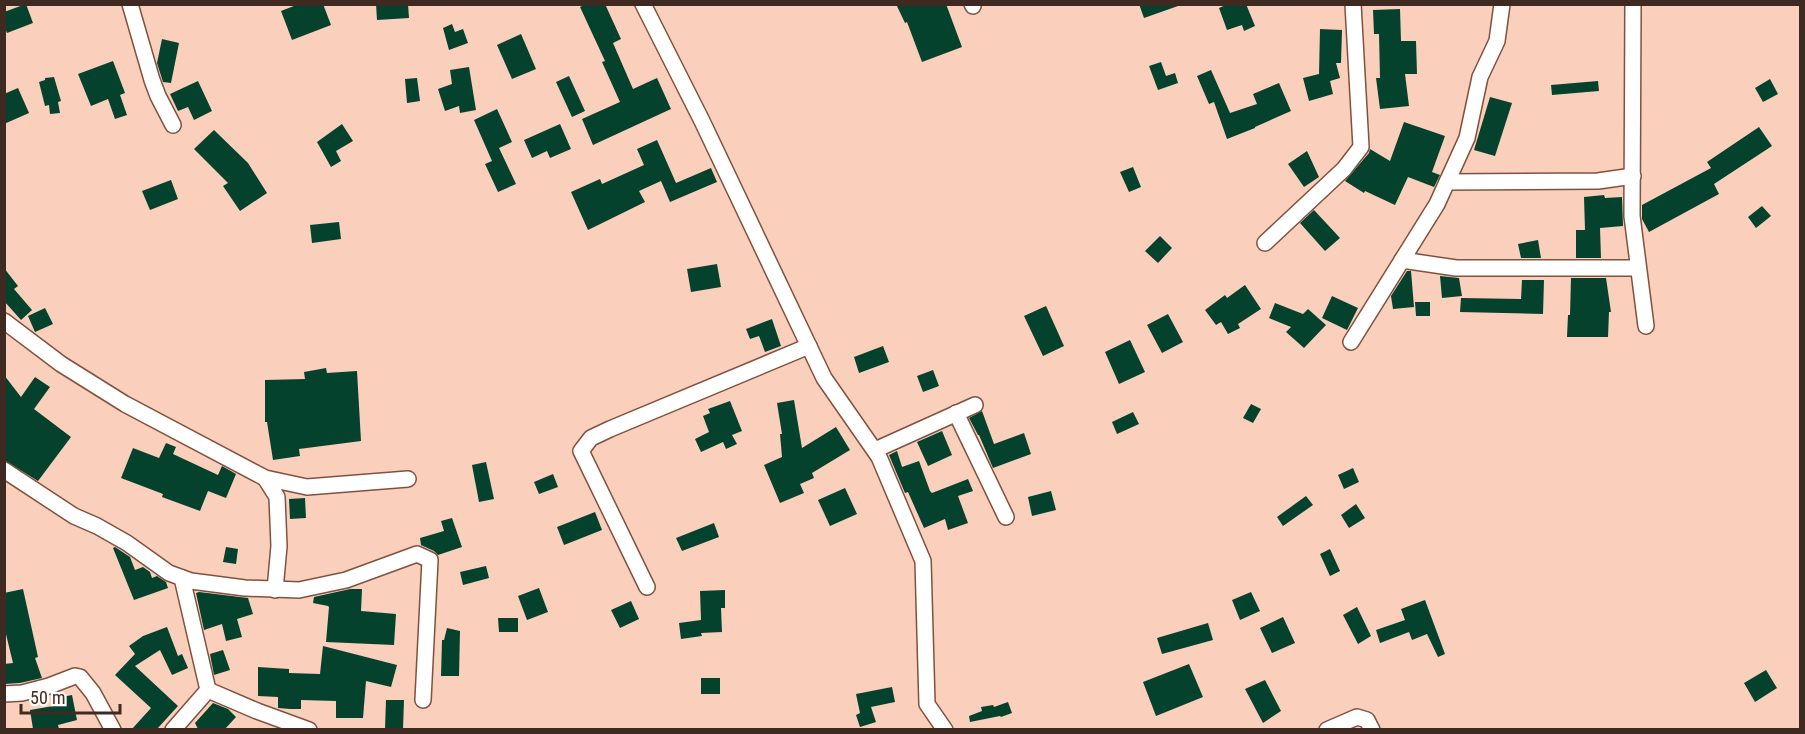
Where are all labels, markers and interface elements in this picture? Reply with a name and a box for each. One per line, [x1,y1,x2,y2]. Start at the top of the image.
scale bar [21,677,120,715]
text: 50 m [30,687,65,708]

